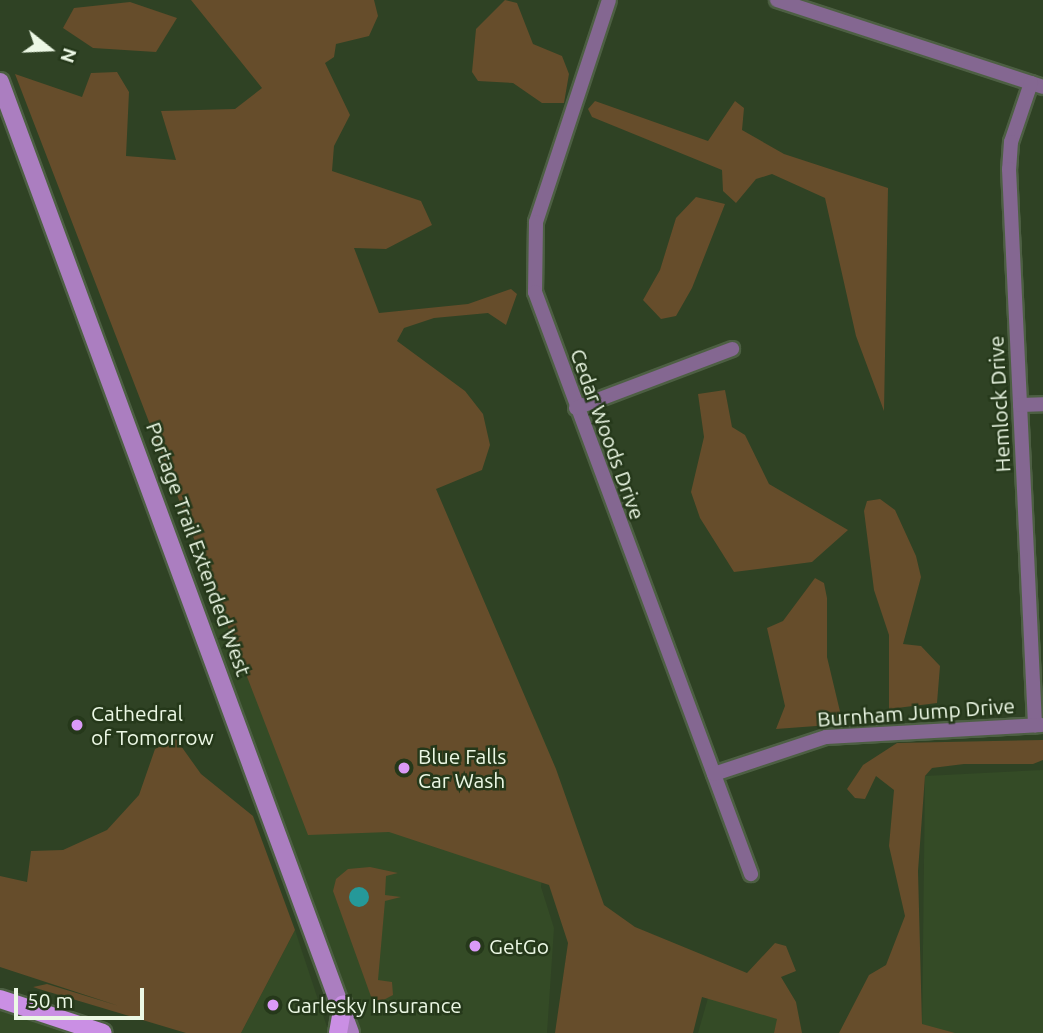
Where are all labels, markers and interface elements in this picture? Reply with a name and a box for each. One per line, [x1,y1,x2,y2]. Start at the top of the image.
north arrow [14,14,84,84]
text: N [56,45,82,66]
street label: Hemlock Drive [983,335,1015,473]
street label: Cedar Woods Drive [565,345,651,523]
street label: Portage Trail Extended West [141,418,257,680]
street label: Burnham Jump Drive [816,693,1016,731]
place label: Cathedral of Tomorrow [91,700,214,750]
marker: Cathedral of Tomorrow [69,717,85,733]
place label: Blue Falls Car Wash [418,743,506,793]
marker: Blue Falls Car Wash [396,760,412,776]
place label: GetGo [489,933,549,959]
marker: GetGo [467,938,483,954]
scale bar [18,974,147,1018]
text: 50 m [27,988,74,1012]
place label: Garlesky Insurance [287,992,462,1018]
marker: Garlesky Insurance [265,997,281,1013]

